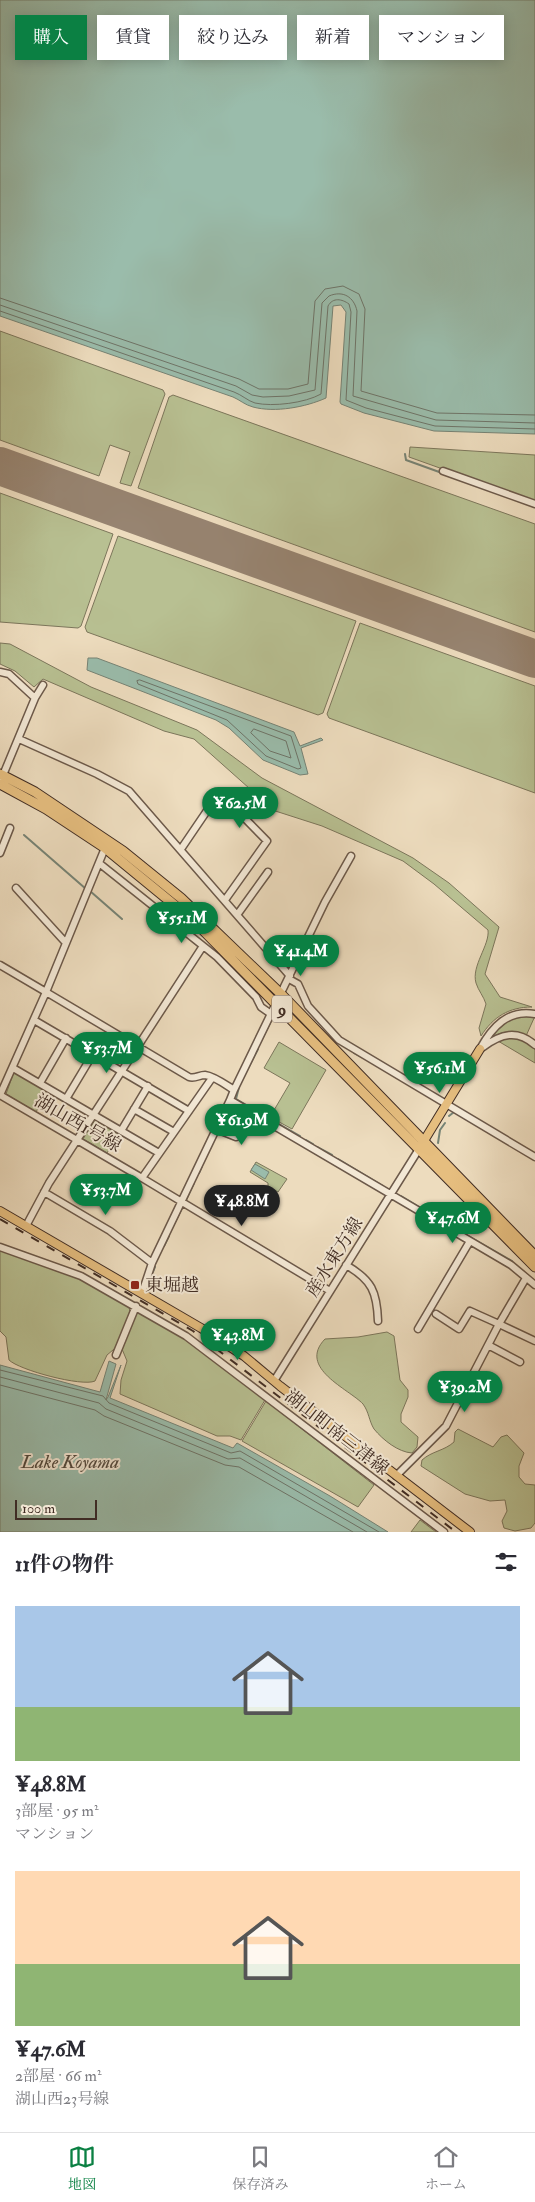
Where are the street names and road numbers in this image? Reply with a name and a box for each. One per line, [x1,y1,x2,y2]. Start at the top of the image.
road number: 9 [272,996,292,1022]
street label: 湖山西1号線 [30,1089,125,1158]
street label: 産水東方線 [301,1213,368,1302]
street label: 湖山町南三津線 [280,1385,393,1480]

